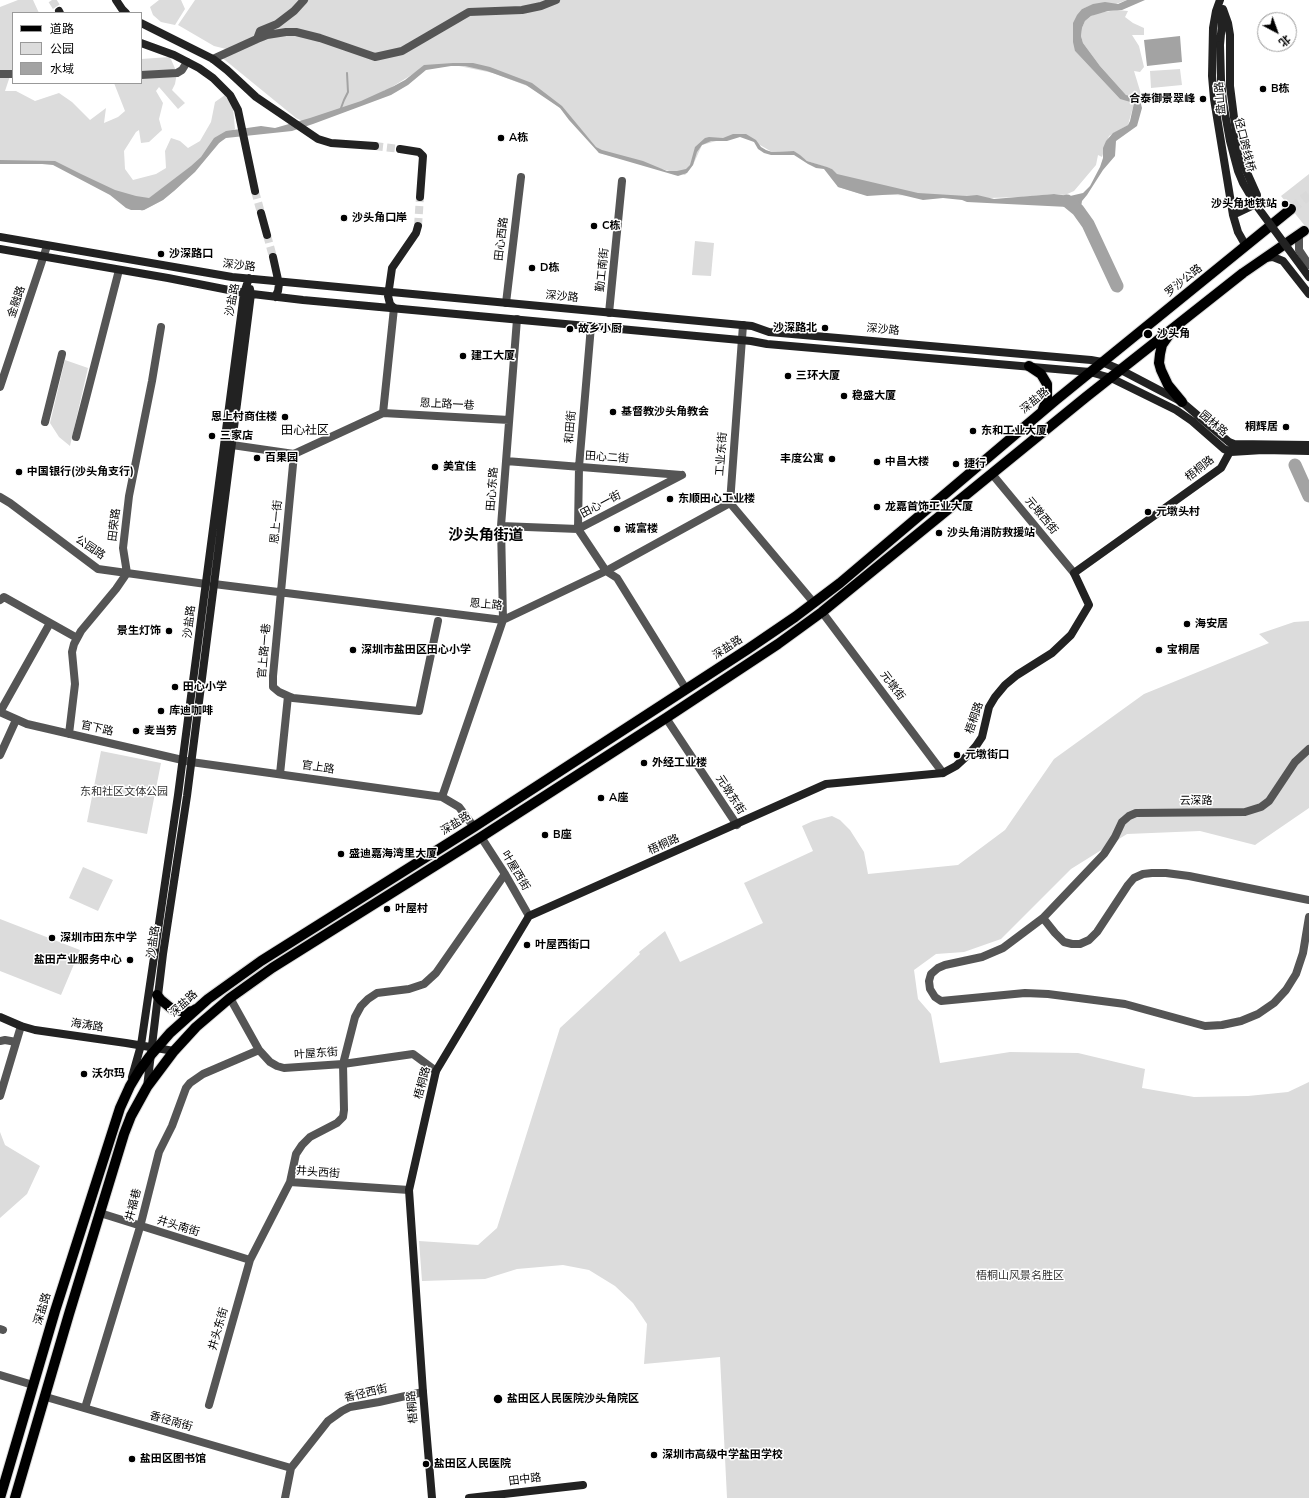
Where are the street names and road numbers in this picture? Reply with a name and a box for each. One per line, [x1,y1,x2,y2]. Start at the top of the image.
street label: 盘山路 [1213,81,1229,115]
street label: 径口跨线桥 [1231,117,1257,173]
street label: 田心西路 [493,216,511,262]
street label: 勤工南街 [594,247,612,293]
street label: 深沙路 [222,257,256,275]
street label: 罗沙公路 [1163,262,1205,300]
street label: 沙盐路 [223,283,243,317]
street label: 金融路 [5,284,29,320]
street label: 深沙路 [545,289,579,305]
street label: 深沙路 [866,322,900,338]
street label: 深盐路 [1018,385,1052,417]
street label: 恩上路一巷 [419,397,475,413]
street label: 园林路 [1196,408,1230,440]
street label: 和田街 [563,410,579,444]
street label: 工业东街 [714,432,730,476]
street label: 田心二街 [585,450,629,466]
street label: 梧桐路 [1183,454,1217,484]
street label: 田心东路 [485,467,501,511]
street label: 田心一街 [578,489,624,521]
street label: 元墩西街 [1022,495,1060,537]
street label: 恩上一街 [269,500,285,544]
street label: 田荣路 [106,508,124,542]
street label: 公园路 [73,533,107,563]
street label: 恩上路 [469,597,503,613]
street label: 沙盐路 [181,605,199,639]
street label: 官上路一巷 [256,623,274,679]
street label: 深盐路 [711,633,745,663]
street label: 元墩街 [877,669,907,703]
street label: 梧桐路 [963,700,987,736]
street label: 官下路 [79,719,115,739]
street label: 官上路 [301,759,335,777]
street label: 元墩东街 [712,773,748,817]
street label: 云深路 [1180,794,1212,808]
street label: 深盐路 [439,810,473,838]
street label: 梧桐路 [646,832,682,858]
street label: 叶屋西街 [498,849,532,893]
street label: 沙盐路 [145,925,163,959]
street label: 深盐路 [167,988,201,1020]
street label: 海涛路 [70,1017,104,1035]
street label: 叶屋东街 [294,1046,338,1062]
street label: 梧桐路 [412,1065,434,1101]
street label: 井头西街 [296,1165,340,1181]
street label: 井福巷 [124,1187,144,1223]
street label: 井头南街 [155,1214,201,1240]
street label: 深盐路 [32,1291,54,1327]
street label: 井头东街 [207,1306,231,1352]
street label: 香径西街 [343,1383,389,1405]
street label: 梧桐路 [405,1390,421,1424]
street label: 香径南街 [148,1410,194,1434]
street label: 田中路 [508,1471,542,1489]

